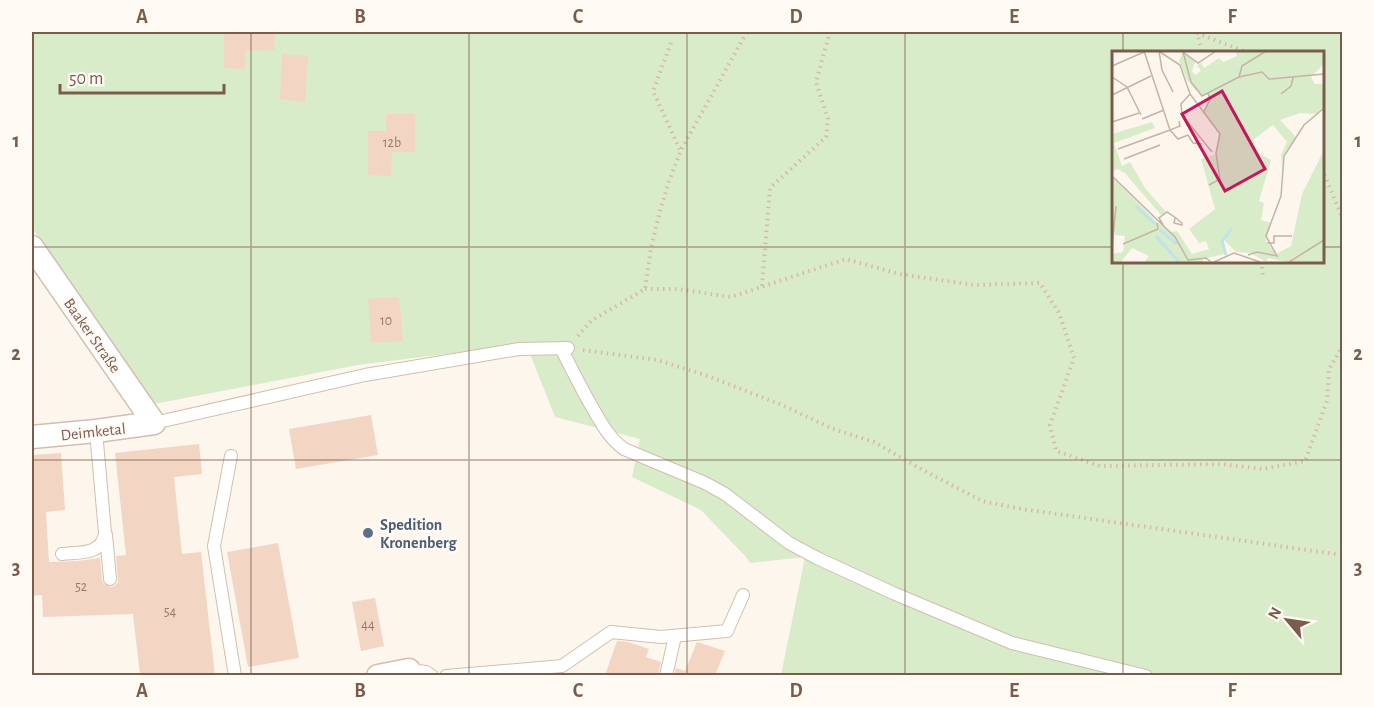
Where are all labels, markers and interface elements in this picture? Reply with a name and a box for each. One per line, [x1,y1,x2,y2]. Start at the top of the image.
text: A [136,7,148,27]
text: B [354,7,366,27]
text: C [573,7,584,27]
text: D [789,7,803,27]
text: E [1009,7,1019,27]
text: F [1227,7,1237,27]
inset map [1112,51,1323,262]
scale bar [60,57,224,95]
text: 50 m [69,70,103,88]
text: 1 [12,131,20,151]
text: 1 [1354,131,1362,151]
house number: 12b [383,136,401,150]
street label: Baaker Straße [61,295,124,376]
house number: 10 [380,314,392,328]
text: 2 [11,344,21,364]
text: 2 [1353,344,1363,364]
street label: Deimketal [60,421,126,443]
place label: Spedition Kronenberg [380,517,458,551]
marker: Spedition Kronenberg [361,526,375,540]
text: 3 [12,558,20,578]
text: 3 [1354,558,1362,578]
house number: 52 [75,580,87,594]
north arrow [1257,590,1317,650]
text: N [1265,604,1284,622]
house number: 54 [164,605,177,619]
house number: 44 [361,618,375,632]
text: A [136,681,148,701]
text: B [354,681,366,701]
text: C [573,681,584,701]
text: D [789,681,803,701]
text: E [1009,681,1019,701]
text: F [1227,681,1237,701]

